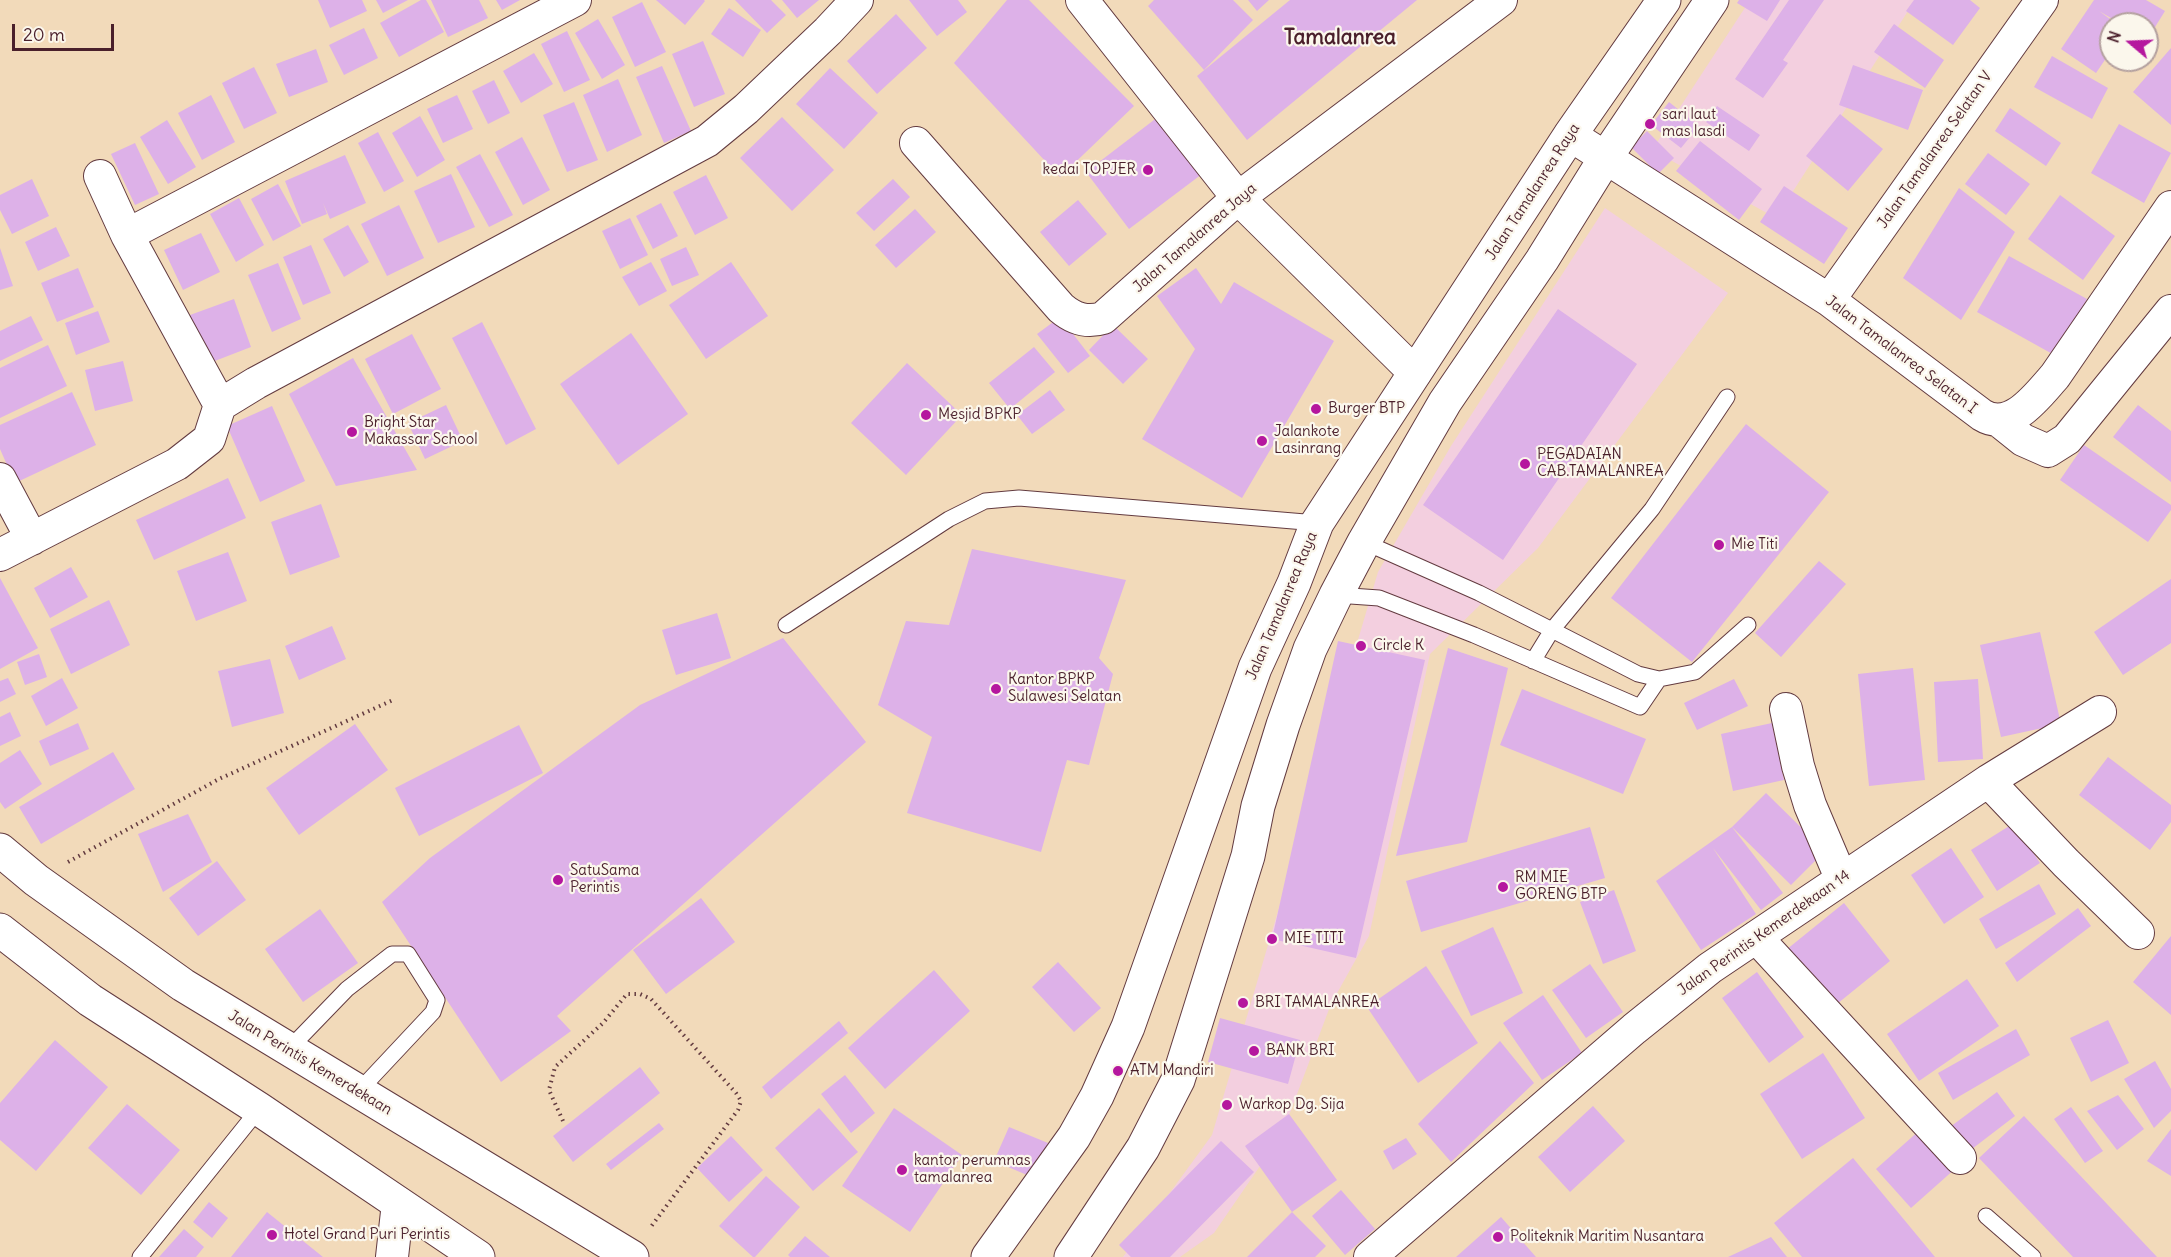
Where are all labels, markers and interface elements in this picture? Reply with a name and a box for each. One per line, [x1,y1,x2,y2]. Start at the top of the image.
scale bar [15,12,117,50]
north arrow [2099,12,2159,72]
text: 20 m [23,23,65,46]
district label: Tamalanrea [1284,25,1396,51]
text: N [2103,28,2125,45]
street label: Jalan Tamalanrea Selatan V [1874,68,1996,232]
place label: sari laut mas lasdi [1662,106,1725,141]
marker: sari laut mas lasdi [1643,117,1657,131]
street label: Jalan Tamalanrea Raya [1482,120,1584,264]
place label: kedai TOPJER [1043,161,1136,179]
marker: kedai TOPJER [1141,163,1155,177]
street label: Jalan Tamalanrea Jaya [1130,180,1260,296]
street label: Jalan Tamalanrea Selatan I [1822,292,1980,418]
place label: Burger BTP [1328,400,1405,418]
marker: Burger BTP [1309,402,1323,416]
place label: Mesjid BPKP [938,406,1021,424]
marker: Mesjid BPKP [919,408,933,422]
place label: Bright Star Makassar School [364,414,477,449]
place label: Jalankote Lasinrang [1274,423,1341,458]
marker: Bright Star Makassar School [345,425,359,439]
marker: Jalankote Lasinrang [1255,434,1269,448]
place label: PEGADAIAN CAB.TAMALANREA [1537,446,1664,481]
marker: PEGADAIAN CAB.TAMALANREA [1518,457,1532,471]
street label: Jalan Tamalanrea Raya [1243,529,1321,683]
place label: Mie Titi [1731,536,1778,554]
marker: Mie Titi [1712,538,1726,552]
place label: Circle K [1373,637,1424,655]
marker: Circle K [1354,639,1368,653]
place label: Kantor BPKP Sulawesi Selatan [1008,671,1121,706]
marker: Kantor BPKP Sulawesi Selatan [989,682,1003,696]
place label: SatuSama Perintis [570,862,639,897]
street label: Jalan Perintis Kemerdekaan 14 [1674,866,1854,1000]
place label: RM MIE GORENG BTP [1515,869,1607,904]
marker: SatuSama Perintis [551,873,565,887]
marker: RM MIE GORENG BTP [1496,880,1510,894]
place label: MIE TITI [1284,930,1344,948]
marker: MIE TITI [1265,932,1279,946]
place label: BRI TAMALANREA [1255,994,1379,1012]
marker: BRI TAMALANREA [1236,996,1250,1010]
street label: Jalan Perintis Kemerdekaan [225,1007,395,1119]
place label: BANK BRI [1266,1042,1335,1060]
marker: BANK BRI [1247,1044,1261,1058]
place label: ATM Mandiri [1130,1062,1213,1080]
marker: ATM Mandiri [1111,1064,1125,1078]
place label: Warkop Dg. Sija [1239,1096,1344,1114]
marker: Warkop Dg. Sija [1220,1098,1234,1112]
place label: kantor perumnas tamalanrea [914,1152,1031,1187]
marker: kantor perumnas tamalanrea [895,1163,909,1177]
place label: Hotel Grand Puri Perintis [284,1226,450,1244]
marker: Hotel Grand Puri Perintis [265,1228,279,1242]
place label: Politeknik Maritim Nusantara [1510,1228,1704,1246]
marker: Politeknik Maritim Nusantara [1491,1230,1505,1244]

